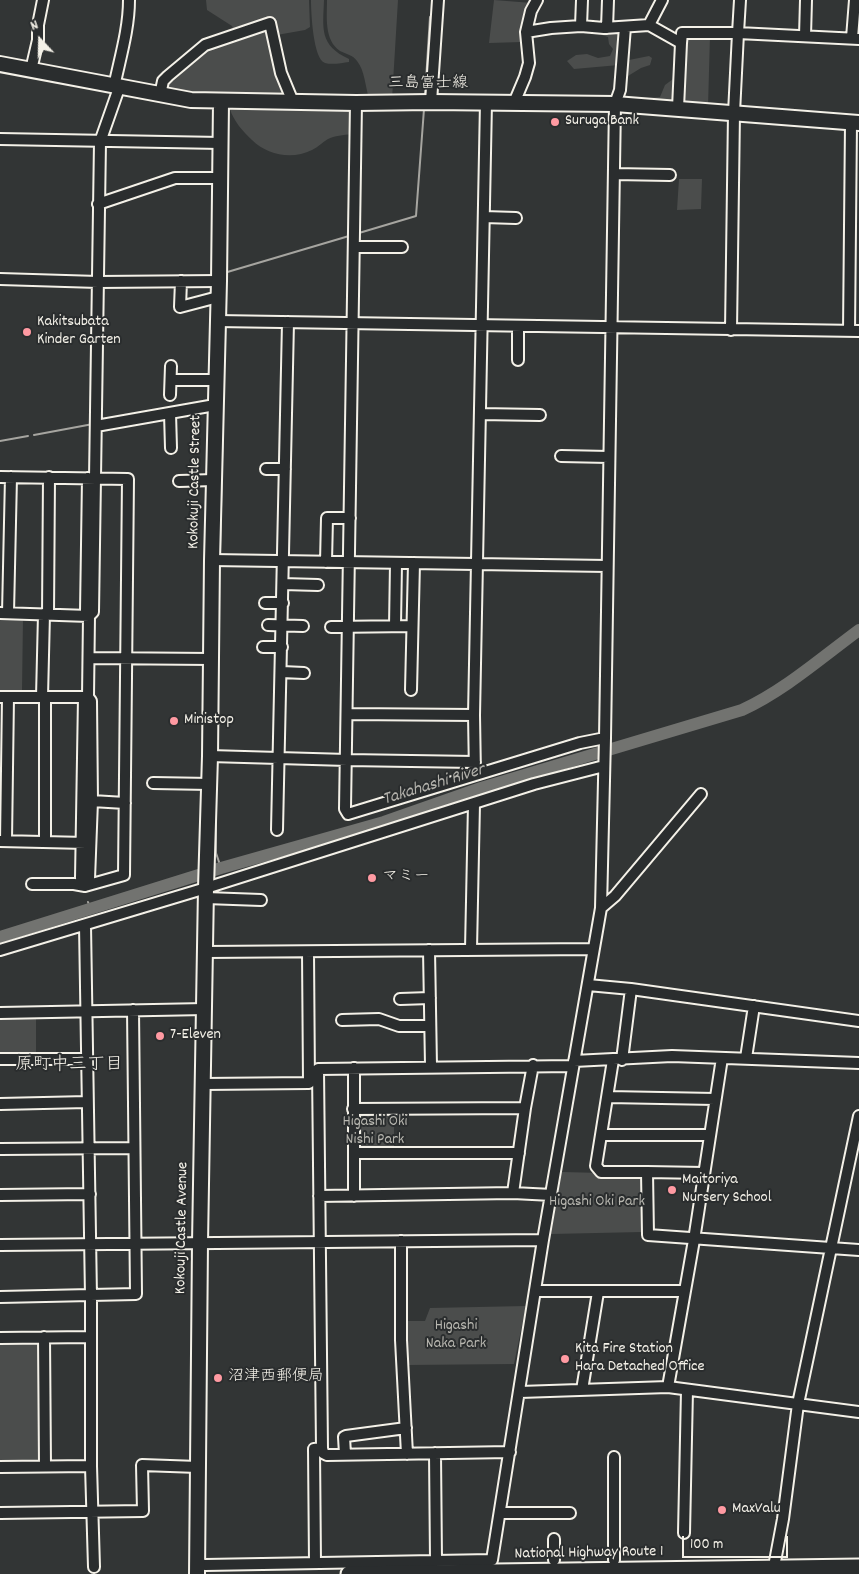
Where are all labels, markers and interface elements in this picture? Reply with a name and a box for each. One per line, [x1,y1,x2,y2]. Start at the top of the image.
north arrow [15,15,65,65]
text: N [28,15,41,37]
street label: 三島富士線 [388,75,468,95]
place label: Suruga Bank [565,112,639,132]
marker: Suruga Bank [549,116,561,128]
place label: Kakitsubata Kinder Garten [37,313,121,351]
marker: Kakitsubata Kinder Garten [21,326,33,338]
street label: Kokokuji Castle Street [185,415,207,549]
place label: Ministop [184,711,234,731]
marker: Ministop [168,715,180,727]
water label: Takahashi River [380,760,488,812]
place label: マミー [382,868,430,888]
marker: マミー [366,872,378,884]
place label: 7-Eleven [170,1026,221,1046]
marker: 7-Eleven [154,1030,166,1042]
district label: 原町中三丁目 [15,1056,123,1078]
park label: Higashi Oki Nishi Park [343,1113,407,1151]
street label: Kokouji Castle Avenue [172,1162,194,1294]
place label: Maitoriya Nursery School [682,1171,771,1209]
marker: Maitoriya Nursery School [666,1184,678,1196]
park label: Higashi Oki Park [549,1193,645,1213]
park label: Higashi Naka Park [426,1317,486,1355]
place label: Kita Fire Station Hara Detached Office [575,1340,704,1378]
marker: Kita Fire Station Hara Detached Office [559,1353,571,1365]
place label: 沼津西郵便局 [228,1368,324,1388]
marker: 沼津西郵便局 [212,1372,224,1384]
place label: MaxValu [732,1500,781,1520]
marker: MaxValu [716,1504,728,1516]
scale bar [684,1526,790,1558]
text: 100 m [690,1534,723,1556]
street label: National Highway Route 1 [514,1543,664,1565]

